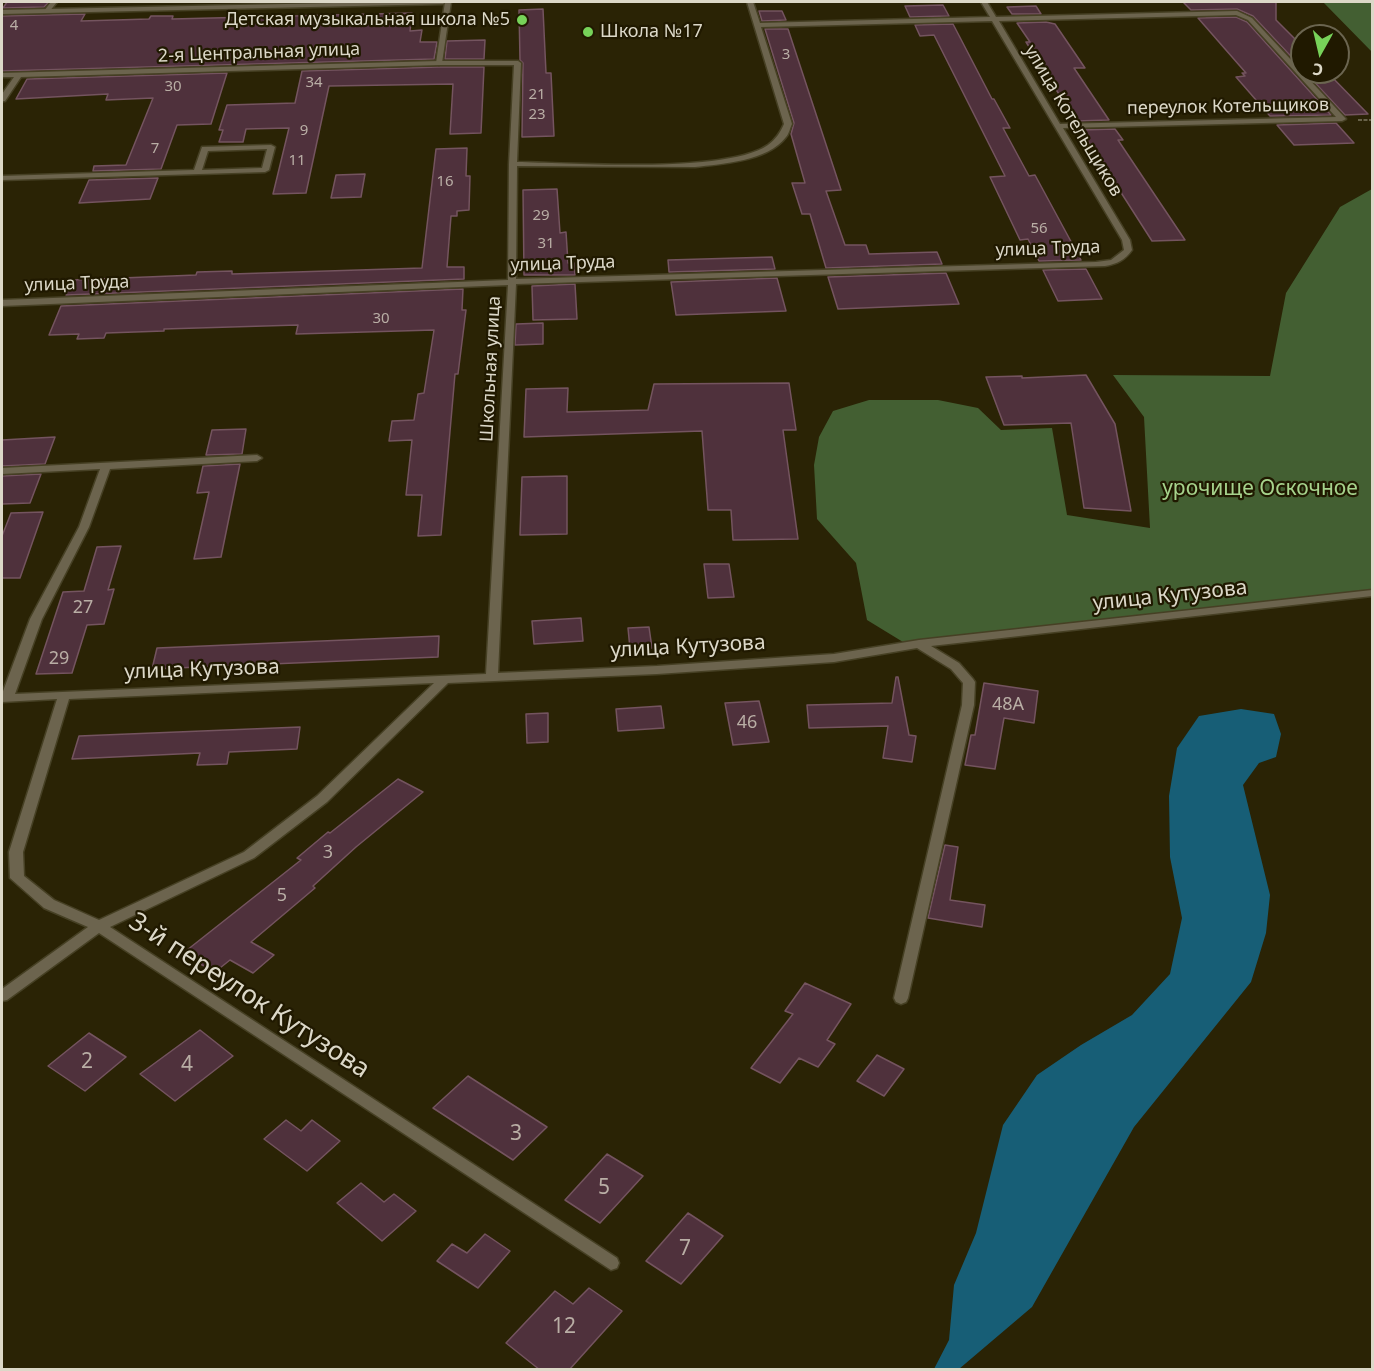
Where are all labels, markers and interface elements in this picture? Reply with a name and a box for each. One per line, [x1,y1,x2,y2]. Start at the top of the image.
place label: Детская музыкальная школа №5 [225,9,510,31]
marker: Детская музыкальная школа №5 [515,13,529,27]
house number: 4 [10,17,18,35]
place label: Школа №17 [600,21,703,43]
north arrow [1290,24,1350,84]
marker: Школа №17 [581,25,595,39]
street label: 2-я Центральная улица [158,39,360,67]
street label: улица Котельщиков [1019,41,1127,201]
house number: 3 [782,46,790,64]
text: С [1311,58,1324,81]
house number: 34 [305,74,323,92]
house number: 30 [164,78,182,96]
house number: 21 [528,86,546,104]
street label: переулок Котельщиков [1127,94,1329,120]
house number: 23 [528,106,546,124]
house number: 9 [300,122,308,140]
house number: 7 [151,140,159,158]
house number: 11 [288,152,306,170]
house number: 16 [436,173,454,191]
house number: 29 [532,207,550,225]
house number: 56 [1030,220,1048,238]
house number: 31 [537,235,555,253]
street label: улица Труда [995,236,1101,262]
street label: улица Труда [510,251,616,277]
street label: улица Труда [24,271,130,297]
street label: Школьная улица [476,296,506,442]
house number: 30 [372,310,390,328]
park label: урочище Оскочное [1162,476,1358,502]
street label: улица Кутузова [1091,575,1249,617]
house number: 27 [73,597,93,619]
street label: улица Кутузова [610,630,766,664]
house number: 29 [49,648,69,670]
street label: улица Кутузова [124,655,280,685]
house number: 48А [992,694,1024,716]
house number: 46 [737,712,757,734]
house number: 3 [323,842,333,864]
house number: 5 [277,885,287,907]
street label: 3-й переулок Кутузова [123,907,375,1085]
house number: 2 [81,1049,93,1075]
house number: 4 [181,1052,193,1078]
house number: 3 [510,1121,522,1147]
house number: 5 [598,1175,610,1201]
house number: 7 [679,1236,691,1262]
house number: 12 [552,1314,576,1340]

